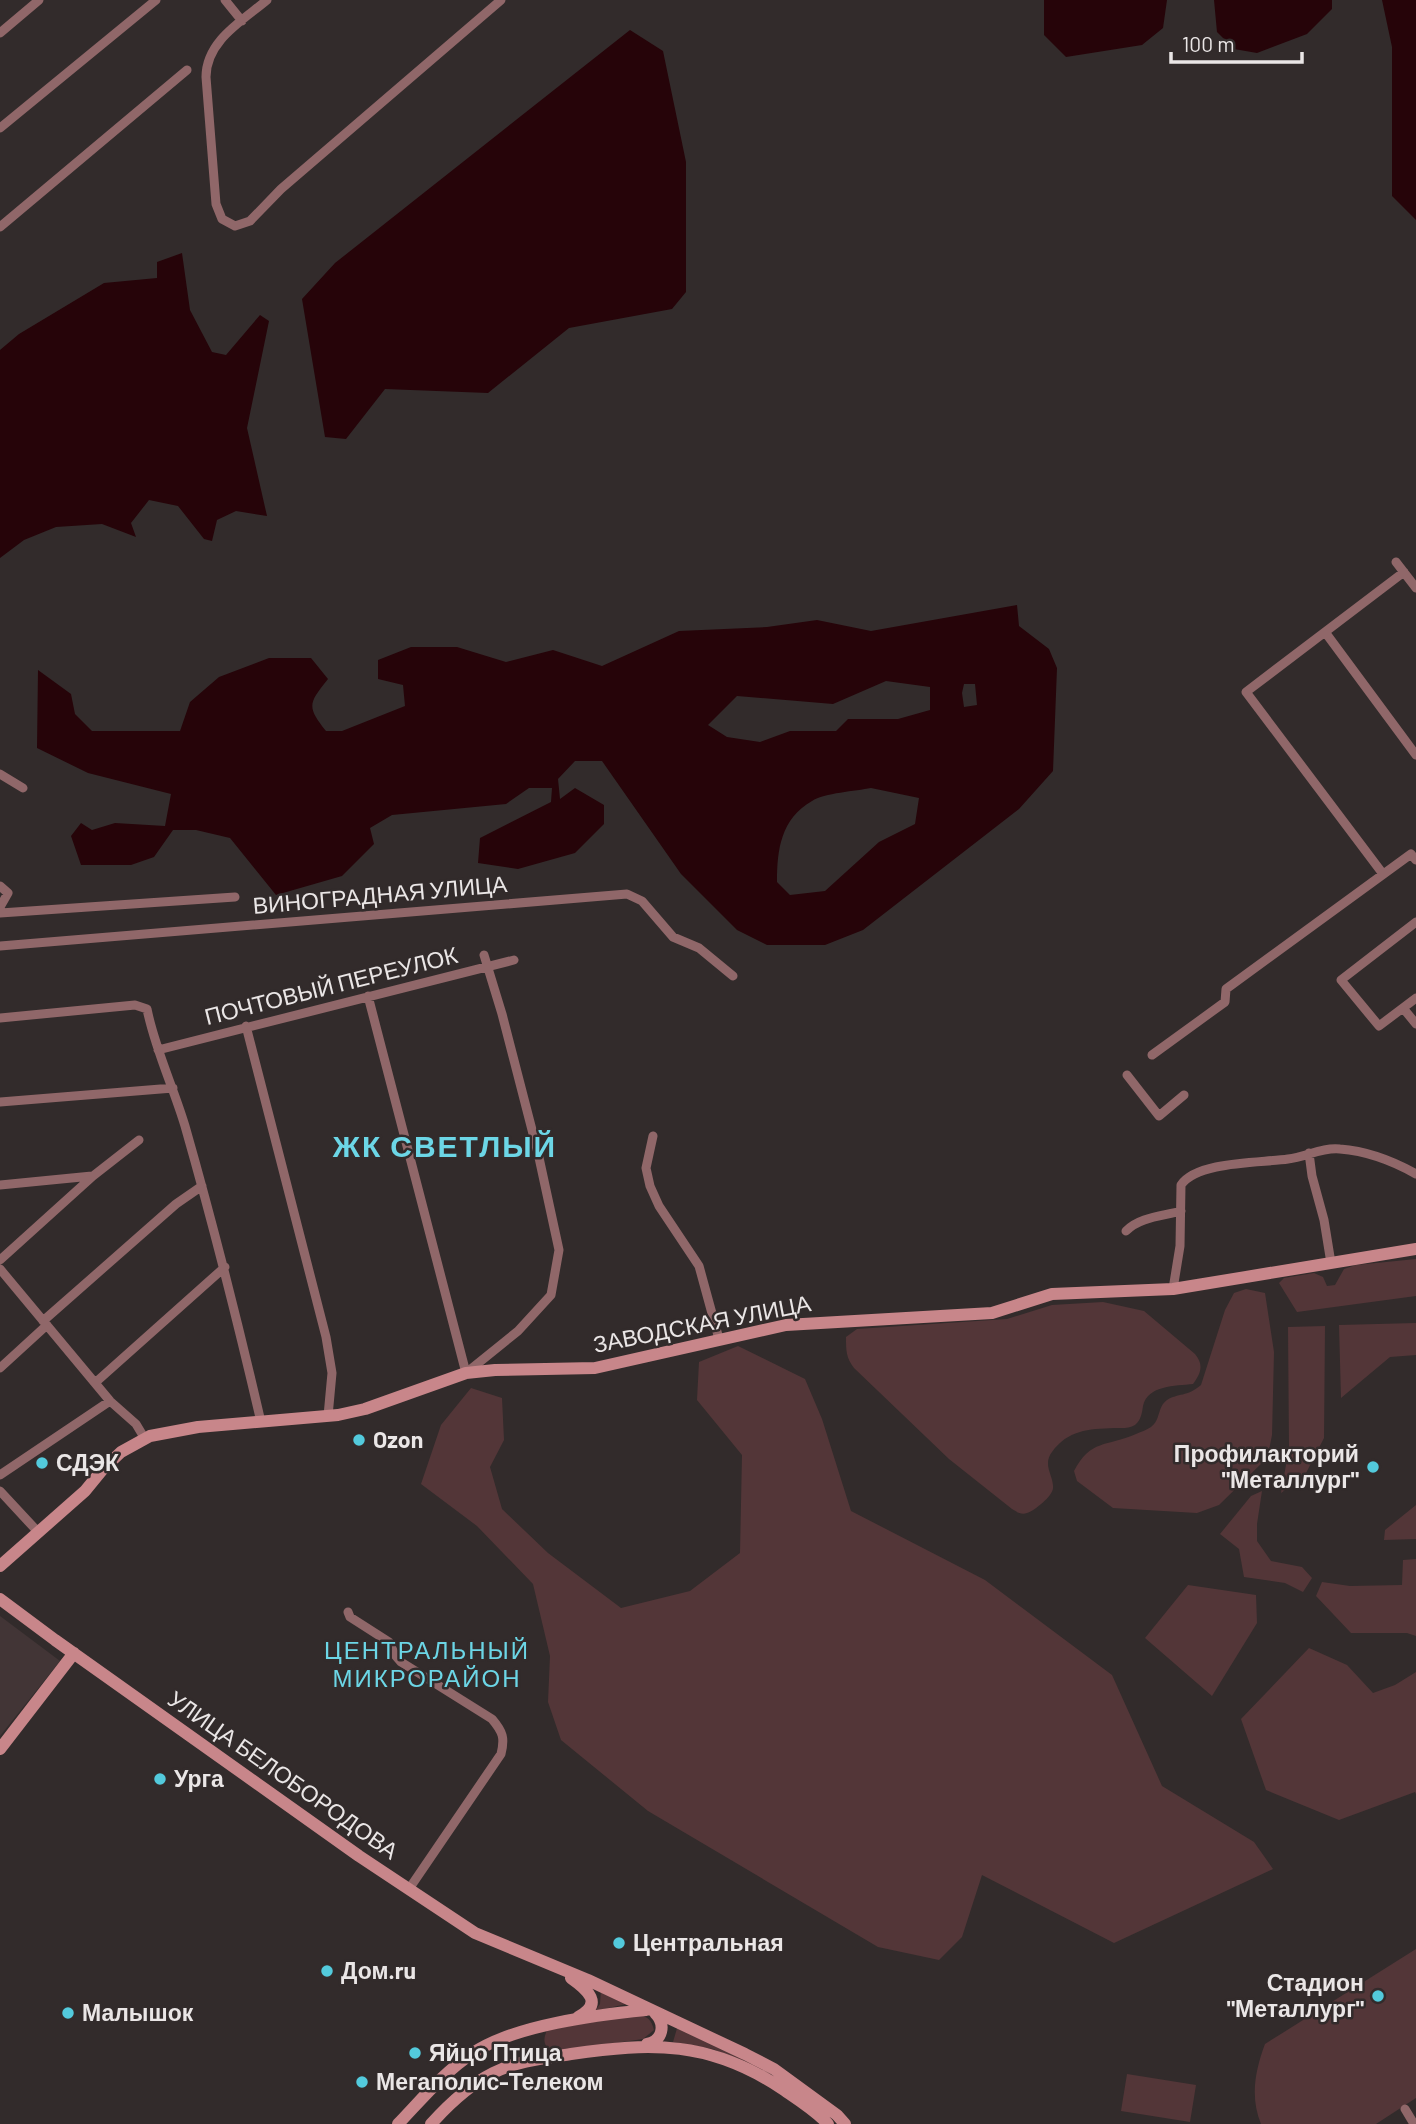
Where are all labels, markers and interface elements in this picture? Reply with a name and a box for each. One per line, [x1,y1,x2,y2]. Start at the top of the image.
scale bar [1171,21,1302,65]
text: 100 m [1182,31,1235,56]
street label: ВИНОГРАДНАЯ УЛИЦА [252,869,509,919]
street label: ПОЧТОВЫЙ ПЕРЕУЛОК [201,940,461,1030]
district label: ЖК СВЕТЛЫЙ [332,1127,557,1163]
street label: ЗАВОДСКАЯ УЛИЦА [591,1288,814,1358]
place label: Ozon [373,1425,423,1453]
marker: Ozon [351,1432,367,1448]
place label: Профилакторий "Металлург" [1174,1439,1359,1493]
place label: СДЭК [56,1448,120,1476]
marker: СДЭК [34,1455,50,1471]
marker: Профилакторий "Металлург" [1365,1459,1381,1475]
district label: ЦЕНТРАЛЬНЫЙ МИКРОРАЙОН [324,1635,530,1692]
street label: УЛИЦА БЕЛОБОРОДОВА [163,1684,404,1865]
place label: Урга [174,1764,224,1792]
marker: Урга [152,1771,168,1787]
place label: Центральная [633,1928,784,1956]
marker: Центральная [611,1935,627,1951]
place label: Дом.ru [341,1956,416,1984]
marker: Дом.ru [319,1963,335,1979]
place label: Стадион "Металлург" [1227,1968,1364,2022]
marker: Стадион "Металлург" [1370,1988,1386,2004]
place label: Малышок [82,1998,194,2026]
marker: Малышок [60,2005,76,2021]
place label: Яйцо Птица [429,2038,562,2066]
marker: Яйцо Птица [407,2045,423,2061]
place label: Мегаполис-Телеком [376,2067,603,2095]
marker: Мегаполис-Телеком [354,2074,370,2090]

